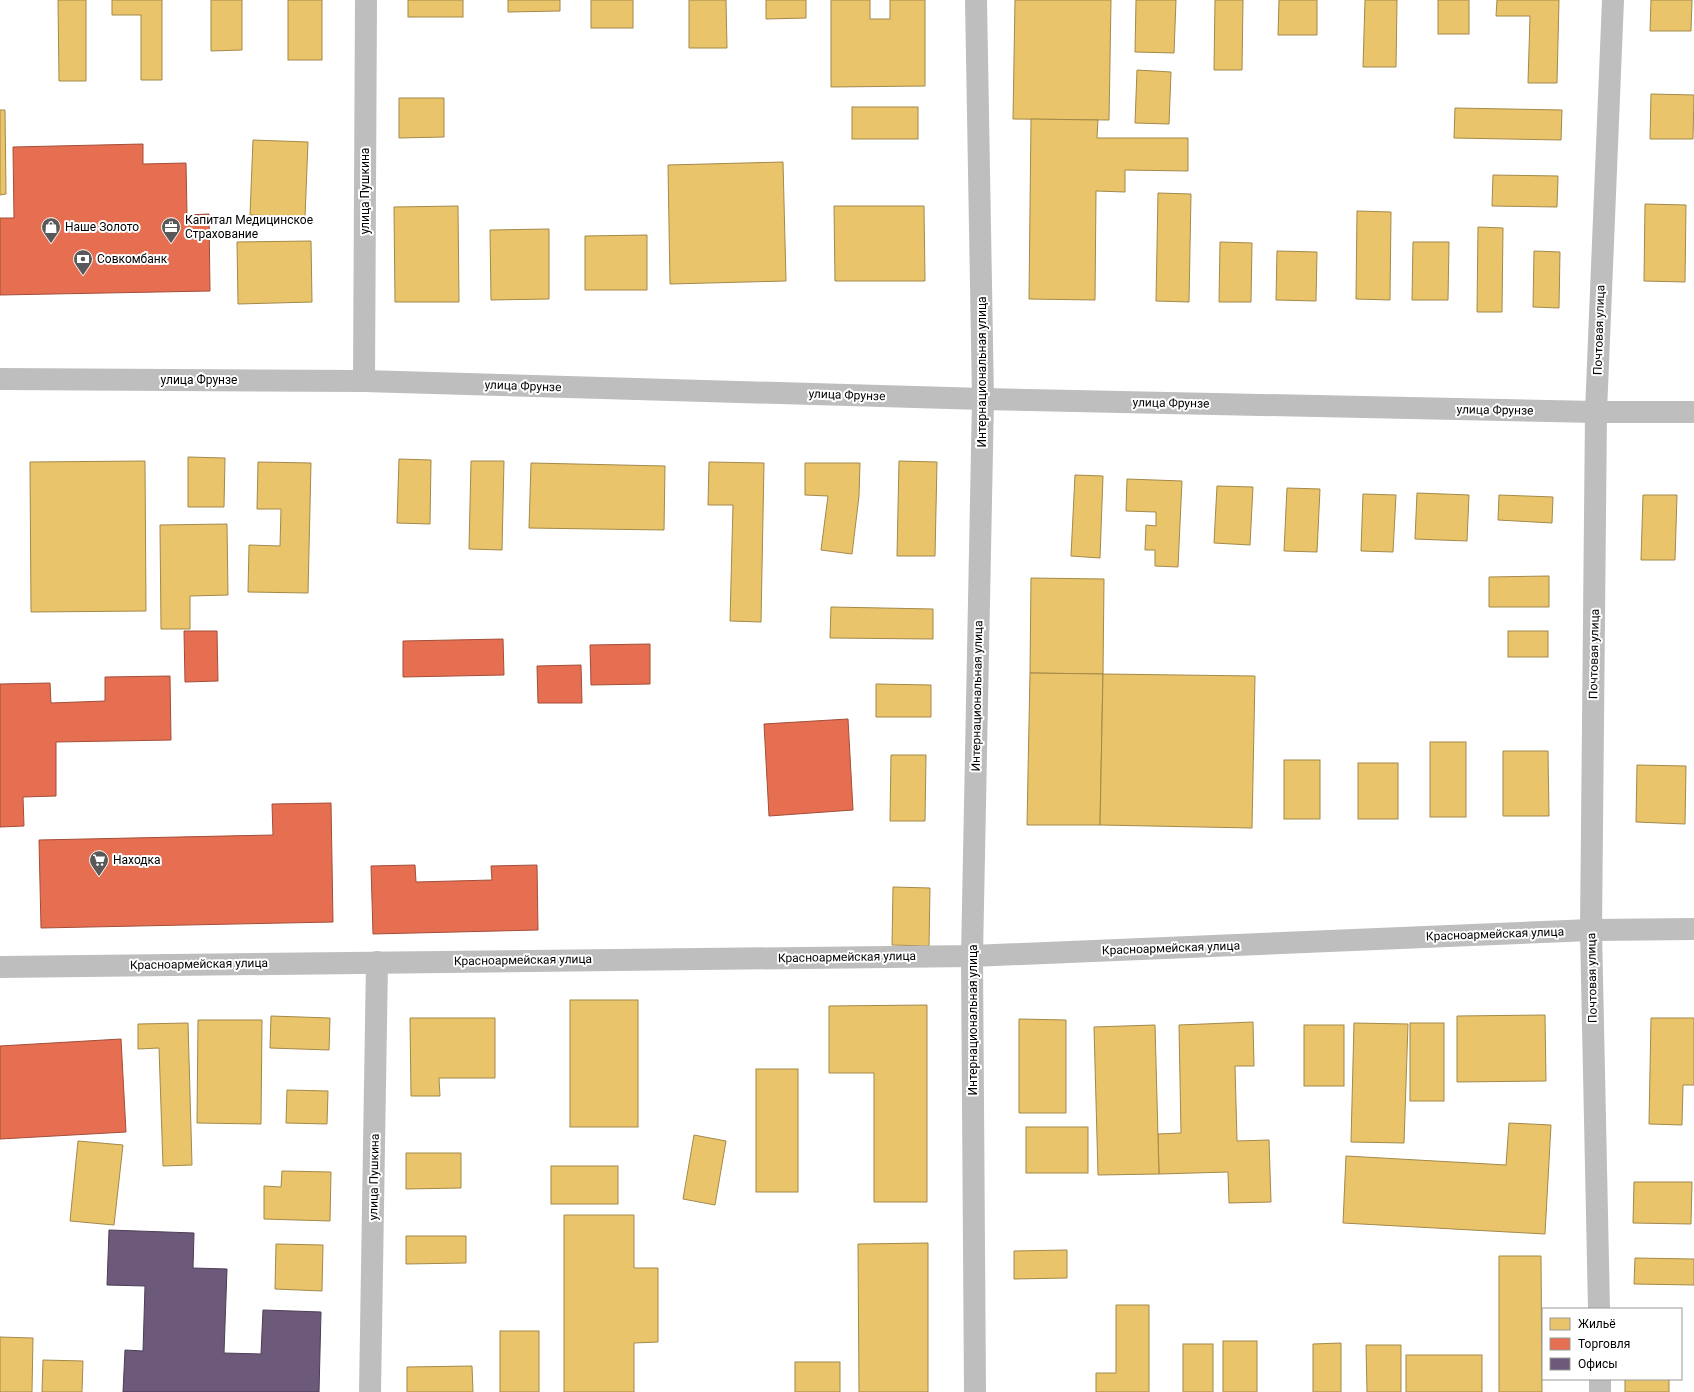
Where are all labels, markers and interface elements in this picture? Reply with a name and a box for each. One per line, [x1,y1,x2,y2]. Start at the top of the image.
street label: улица Пушкина [358,148,372,234]
place label: Капитал Медицинское Страхование [185,213,313,241]
shop icon: Наше Золото [40,216,62,244]
office icon: Капитал Медицинское Страхование [160,216,182,244]
place label: Наше Золото [65,220,139,234]
bank icon: Совкомбанк [72,248,94,276]
place label: Совкомбанк [97,252,168,266]
street label: Почтовая улица [1590,285,1608,375]
street label: Интернациональная улица [975,296,989,448]
street label: улица Фрунзе [161,373,237,387]
street label: улица Фрунзе [484,378,562,394]
street label: улица Фрунзе [808,387,886,403]
street label: улица Фрунзе [1132,395,1210,411]
street label: улица Фрунзе [1456,402,1534,418]
street label: Почтовая улица [1586,609,1602,699]
street label: Интернациональная улица [969,620,985,772]
supermarket icon: Находка [88,849,110,877]
place label: Находка [113,853,161,867]
street label: Красноармейская улица [1426,925,1564,943]
street label: Почтовая улица [1584,933,1600,1023]
street label: Красноармейская улица [1102,939,1240,957]
street label: Интернациональная улица [966,944,980,1096]
street label: Красноармейская улица [778,949,916,965]
street label: Красноармейская улица [454,952,592,968]
street label: Красноармейская улица [130,956,268,972]
street label: улица Пушкина [366,1134,382,1220]
legend [1542,1308,1682,1380]
text: Жильё [1578,1317,1616,1331]
text: Торговля [1578,1337,1630,1351]
text: Офисы [1578,1357,1618,1371]

